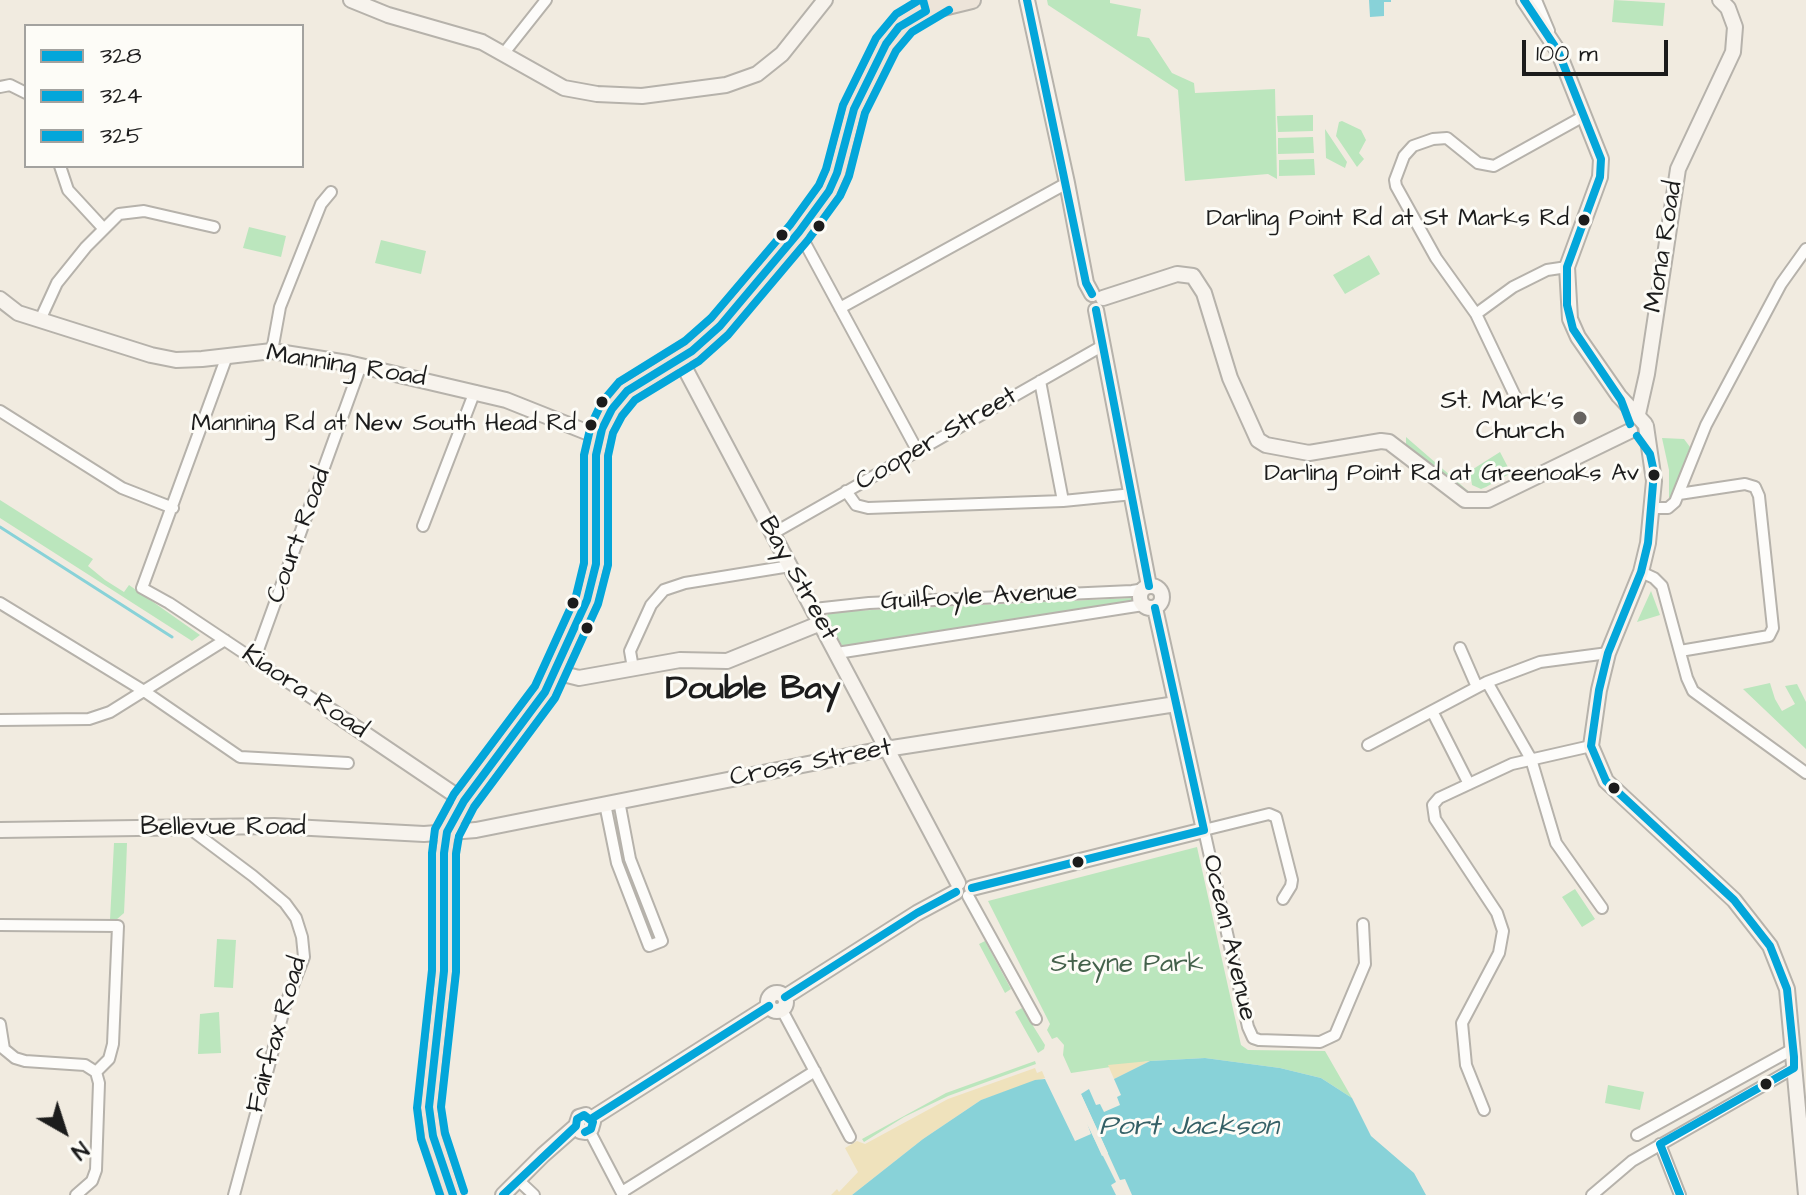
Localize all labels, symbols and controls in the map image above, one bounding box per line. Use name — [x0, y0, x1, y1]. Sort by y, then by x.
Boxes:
legend — [24, 24, 304, 168]
scale bar — [1526, 24, 1672, 74]
text: 100 m — [1536, 37, 1598, 71]
text: 328 — [100, 39, 142, 73]
text: 324 — [100, 79, 142, 113]
text: 325 — [100, 119, 143, 153]
street label: Mona Road — [1639, 179, 1691, 315]
place label: Darling Point Rd at St Marks Rd — [1206, 206, 1569, 234]
marker: Darling Point Rd at St Marks Rd — [1576, 212, 1592, 228]
unlabelled marker — [811, 218, 827, 234]
unlabelled marker — [774, 227, 790, 243]
street label: Manning Road — [264, 339, 428, 395]
street label: Cooper Street — [851, 381, 1023, 499]
place label: St. Mark's Church — [1440, 387, 1564, 448]
unlabelled marker — [594, 394, 610, 410]
marker: St. Mark's Church — [1571, 409, 1589, 427]
place label: Manning Rd at New South Head Rd — [191, 411, 576, 439]
marker: Manning Rd at New South Head Rd — [583, 417, 599, 433]
place label: Darling Point Rd at Greenoaks Av — [1265, 461, 1639, 489]
street label: Court Road — [261, 464, 339, 608]
marker: Darling Point Rd at Greenoaks Av — [1646, 467, 1662, 483]
street label: Bay Street — [750, 512, 844, 646]
street label: Guilfoyle Avenue — [880, 577, 1078, 619]
unlabelled marker — [565, 595, 581, 611]
unlabelled marker — [579, 620, 595, 636]
street label: Kiaora Road — [235, 639, 373, 747]
district label: Double Bay — [665, 671, 841, 711]
street label: Cross Street — [727, 733, 895, 795]
unlabelled marker — [1606, 780, 1622, 796]
street label: Bellevue Road — [140, 813, 306, 845]
street label: Ocean Avenue — [1194, 852, 1262, 1024]
unlabelled marker — [1070, 854, 1086, 870]
park label: Steyne Park — [1050, 950, 1204, 982]
street label: Fairfax Road — [241, 954, 315, 1116]
unlabelled marker — [1758, 1076, 1774, 1092]
north arrow — [24, 1091, 104, 1171]
water label: Port Jackson — [1099, 1111, 1279, 1145]
text: N — [64, 1134, 95, 1166]

